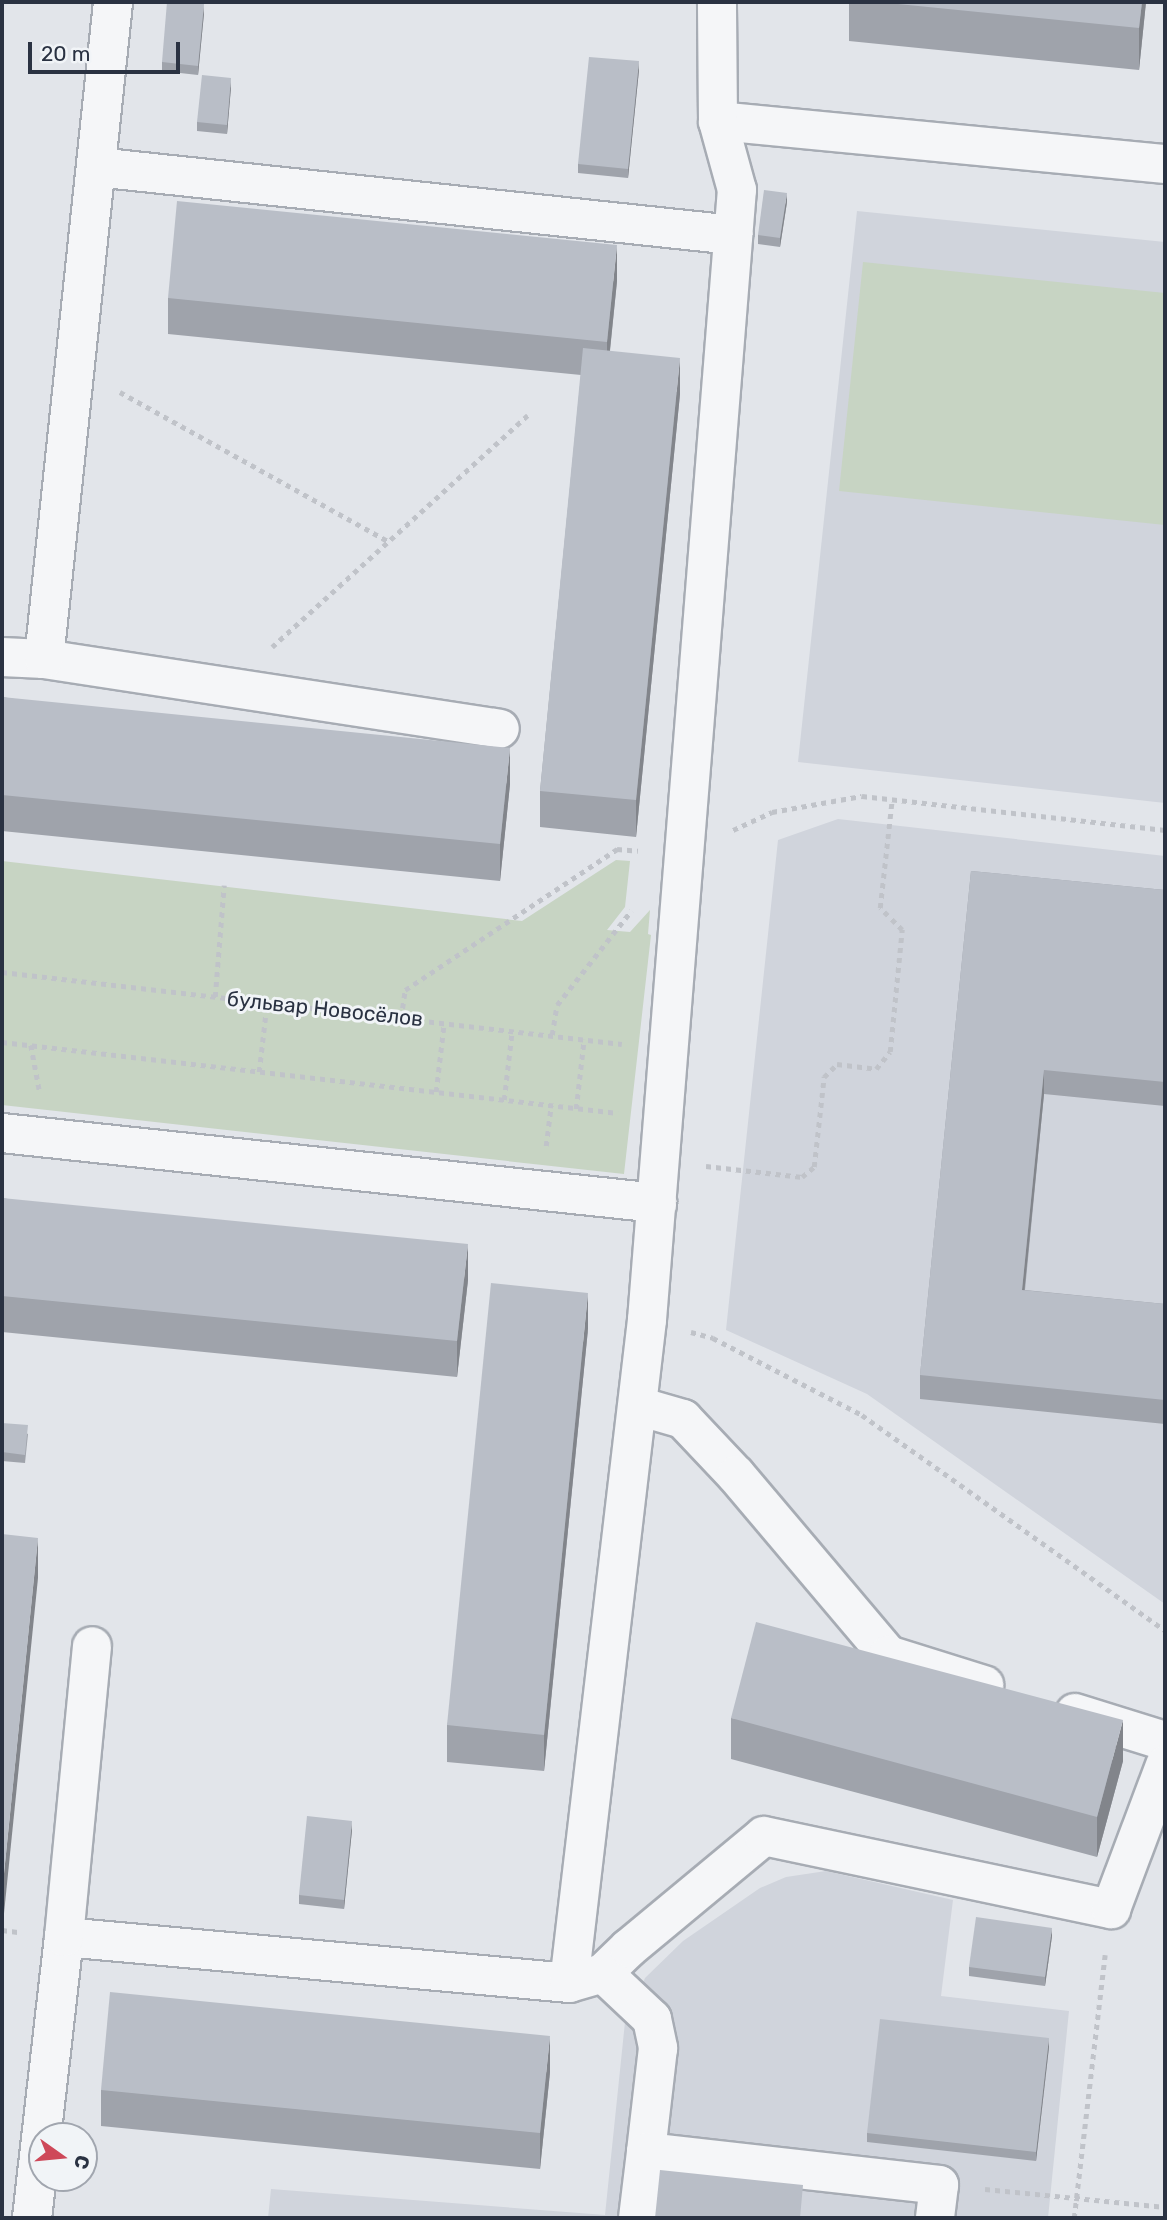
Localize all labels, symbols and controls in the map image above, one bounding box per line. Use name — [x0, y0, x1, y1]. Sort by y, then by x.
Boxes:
scale bar — [32, 28, 184, 72]
text: 20 m — [41, 41, 90, 66]
street label: бульвар Новосёлов — [226, 986, 424, 1032]
north arrow — [28, 2122, 98, 2192]
text: С — [69, 2153, 95, 2171]

